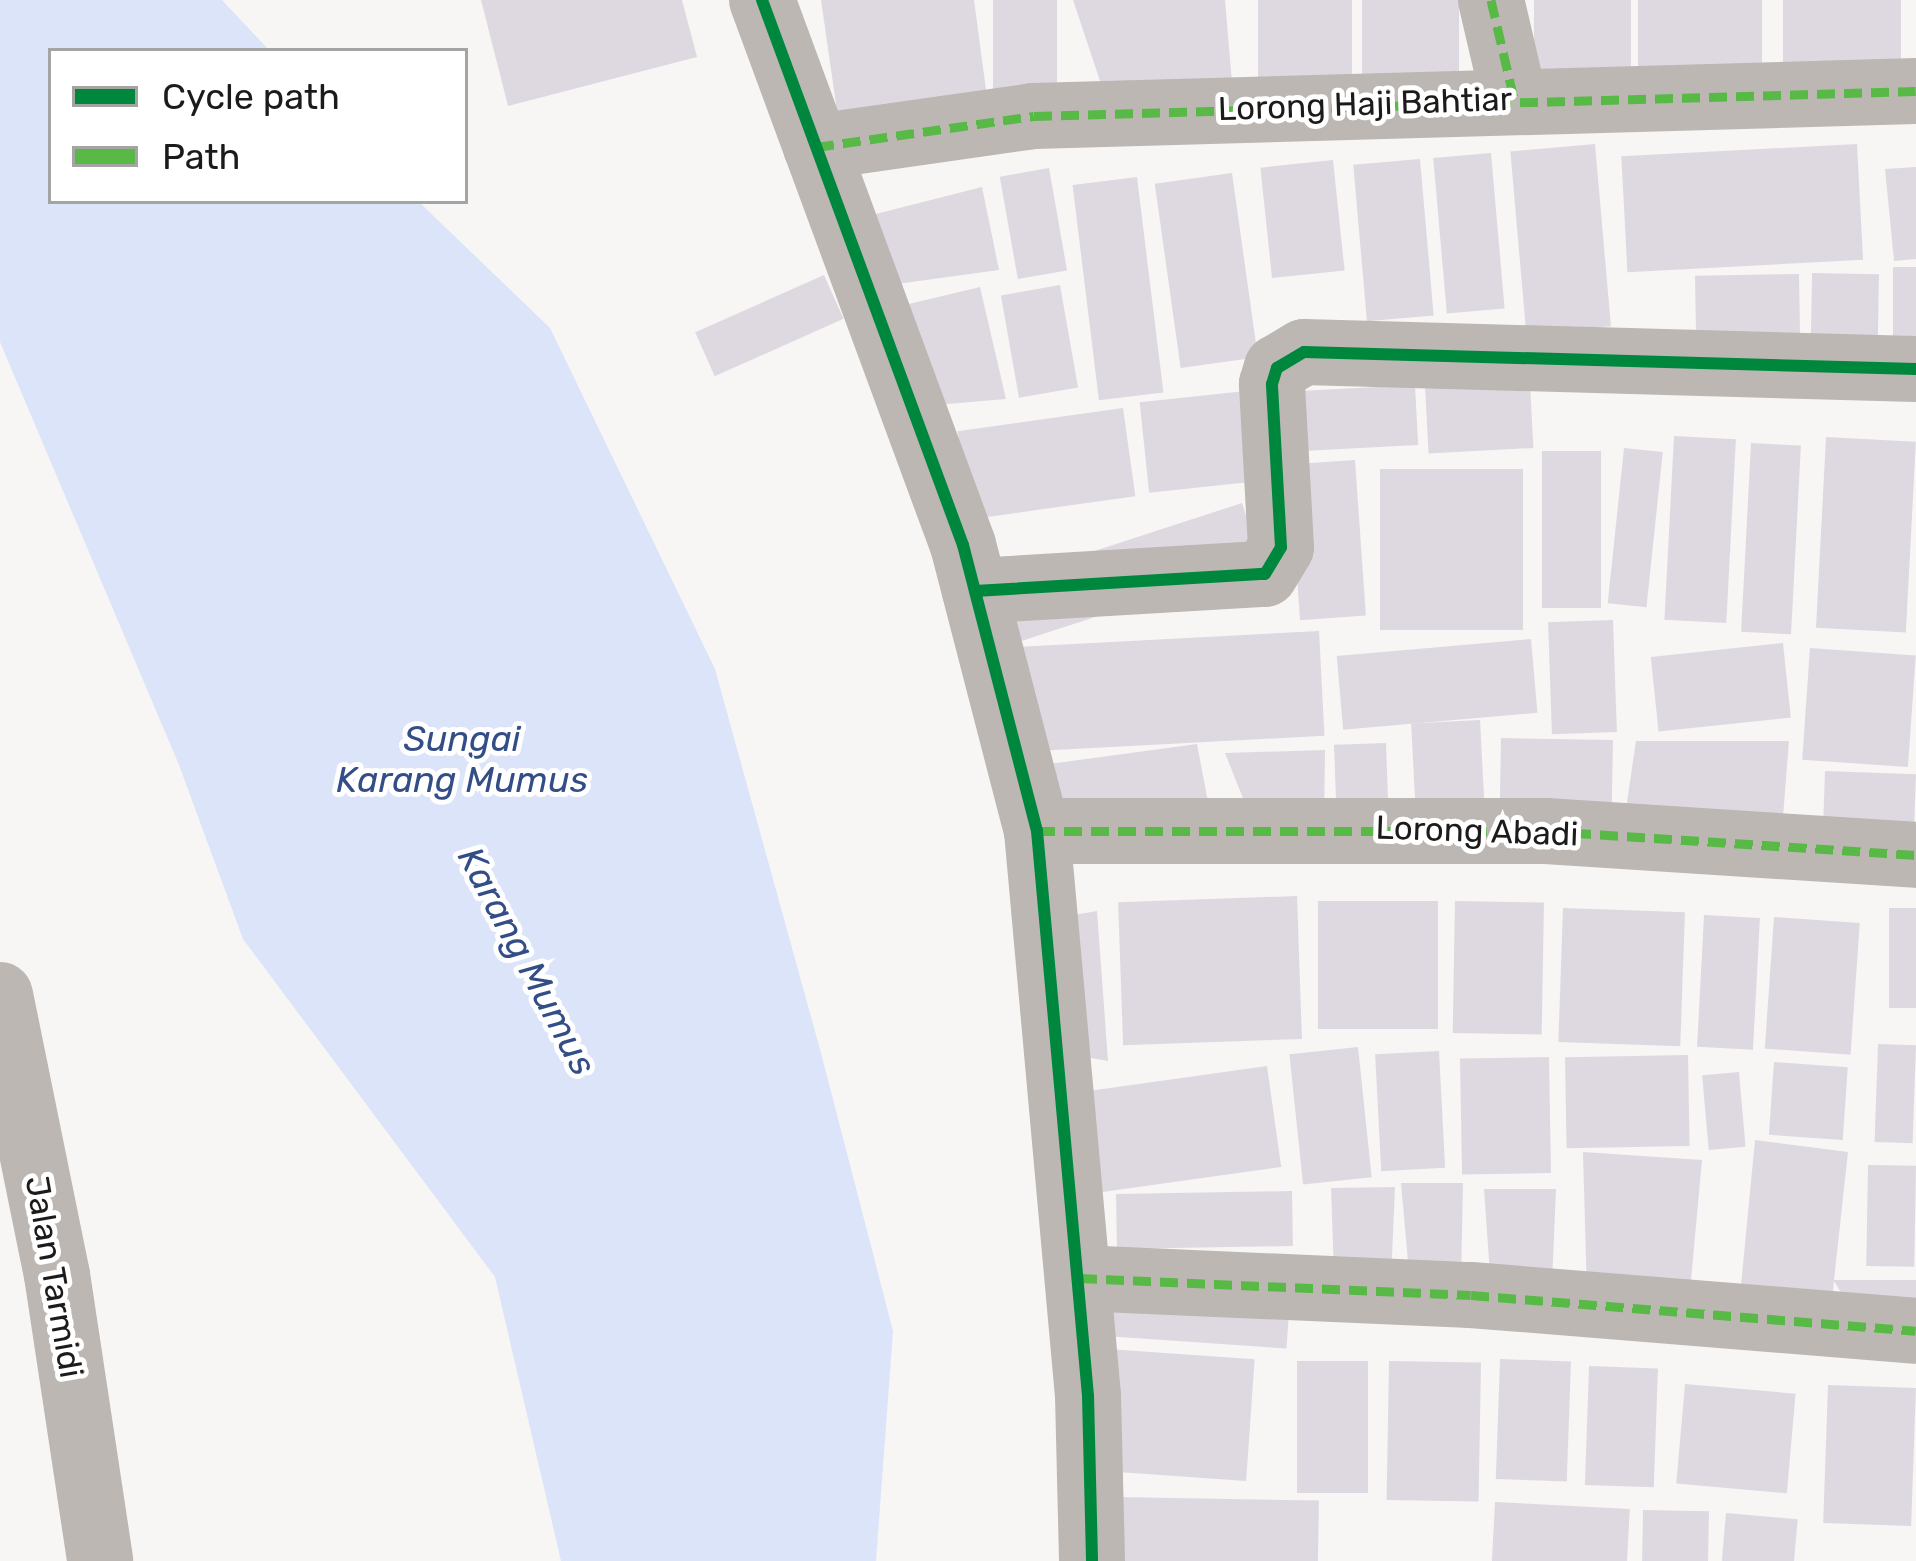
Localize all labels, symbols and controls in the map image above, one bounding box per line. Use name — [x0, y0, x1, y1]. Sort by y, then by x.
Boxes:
legend — [48, 48, 468, 204]
text: Cycle path — [162, 75, 340, 118]
street label: Lorong Haji Bahtiar — [1217, 79, 1513, 129]
text: Path — [162, 135, 240, 178]
water label: Sungai Karang Mumus — [336, 716, 588, 801]
street label: Lorong Abadi — [1375, 808, 1579, 854]
water label: Karang Mumus — [449, 840, 605, 1082]
street label: Jalan Tarmidi — [17, 1173, 91, 1381]

